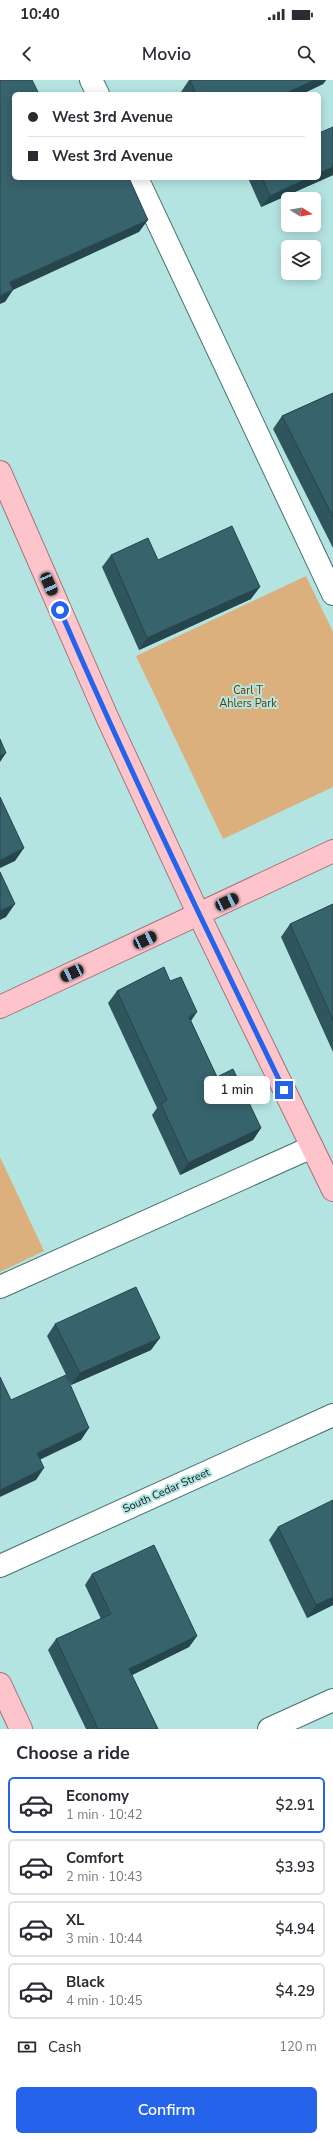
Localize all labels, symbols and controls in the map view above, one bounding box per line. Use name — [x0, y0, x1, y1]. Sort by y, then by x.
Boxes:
text: 10:40 — [20, 4, 60, 24]
text: Movio — [142, 42, 191, 66]
icon: back — [16, 43, 38, 65]
icon: search — [295, 43, 317, 65]
text: West 3rd Avenue — [52, 107, 173, 127]
text: West 3rd Avenue — [52, 146, 173, 166]
north arrow — [281, 192, 321, 232]
map controls — [281, 192, 321, 280]
button: layers — [281, 240, 321, 280]
car — [39, 571, 59, 597]
route start — [51, 601, 69, 619]
park label: Carl T Ahlers Park — [219, 683, 277, 711]
car — [214, 891, 240, 913]
car — [132, 929, 158, 951]
car — [59, 962, 85, 984]
callout: 1 min — [204, 1076, 270, 1104]
text: 1 min — [220, 1081, 254, 1099]
route end — [275, 1081, 293, 1099]
street label: South Cedar Street — [120, 1464, 212, 1516]
text: Choose a ride — [16, 1741, 130, 1765]
text: Economy — [66, 1786, 129, 1806]
icon: car — [18, 1787, 54, 1823]
text: $2.91 — [275, 1795, 315, 1815]
text: 1 min · 10:42 — [66, 1806, 142, 1824]
text: Comfort — [66, 1848, 123, 1868]
icon: car — [18, 1849, 54, 1885]
text: $3.93 — [275, 1857, 315, 1877]
text: 2 min · 10:43 — [66, 1868, 142, 1886]
text: XL — [66, 1910, 85, 1930]
icon: car — [18, 1911, 54, 1947]
text: $4.94 — [275, 1919, 315, 1939]
text: 3 min · 10:44 — [66, 1930, 142, 1948]
text: Black — [66, 1972, 104, 1992]
icon: car — [18, 1973, 54, 2009]
text: $4.29 — [275, 1981, 315, 2001]
text: 4 min · 10:45 — [66, 1992, 142, 2010]
icon: cash — [16, 2036, 38, 2058]
text: Cash — [48, 2037, 82, 2057]
text: 120 m — [279, 2038, 317, 2056]
button: Confirm — [16, 2087, 317, 2133]

